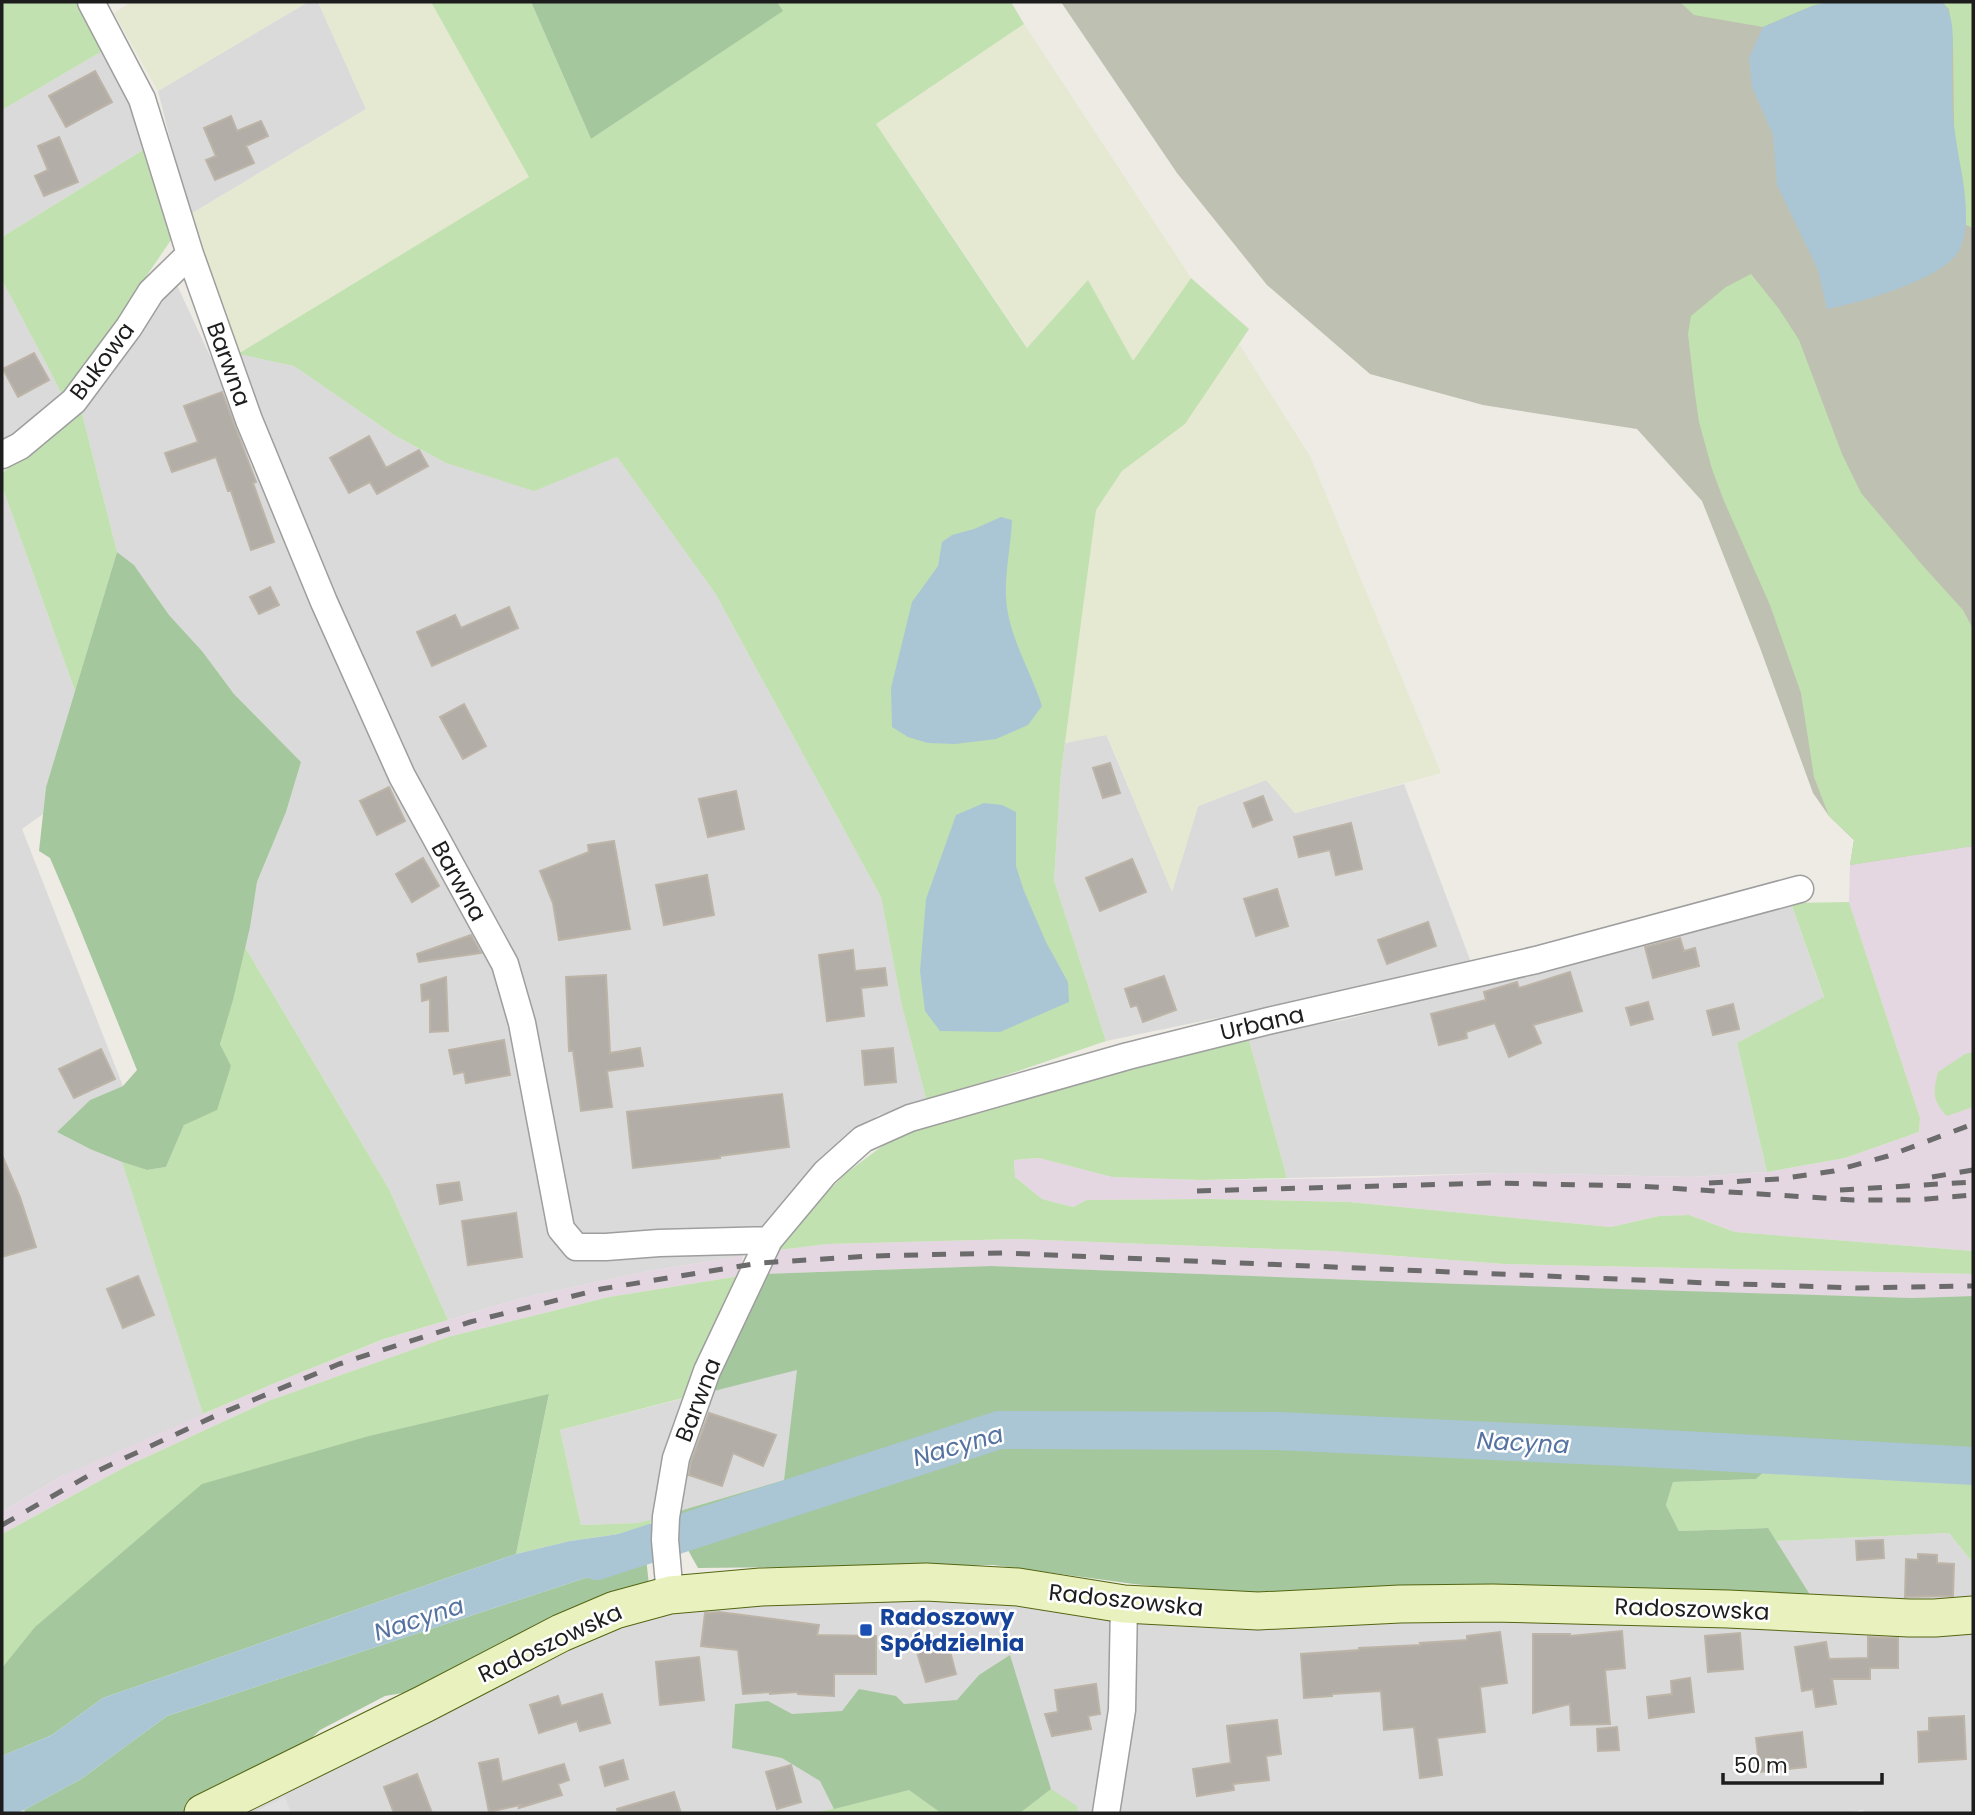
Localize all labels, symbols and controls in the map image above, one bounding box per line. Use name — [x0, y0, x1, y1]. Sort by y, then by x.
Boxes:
street label: Bukowa — [62, 316, 142, 406]
street label: Barwna — [199, 317, 259, 411]
street label: Barwna — [424, 835, 494, 927]
street label: Urbana — [1217, 998, 1307, 1048]
street label: Barwna — [667, 1353, 729, 1447]
water label: Nacyna — [909, 1417, 1007, 1474]
water label: Nacyna — [1476, 1424, 1570, 1461]
street label: Radoszowska — [1047, 1576, 1205, 1624]
water label: Nacyna — [370, 1588, 468, 1649]
street label: Radoszowska — [1614, 1590, 1770, 1628]
street label: Radoszowska — [473, 1596, 627, 1690]
place label: Radoszowy Spółdzielnia — [880, 1601, 1024, 1659]
marker: Radoszowy Spółdzielnia — [858, 1622, 874, 1638]
scale bar — [1723, 1742, 1882, 1786]
text: 50 m — [1734, 1751, 1788, 1780]

